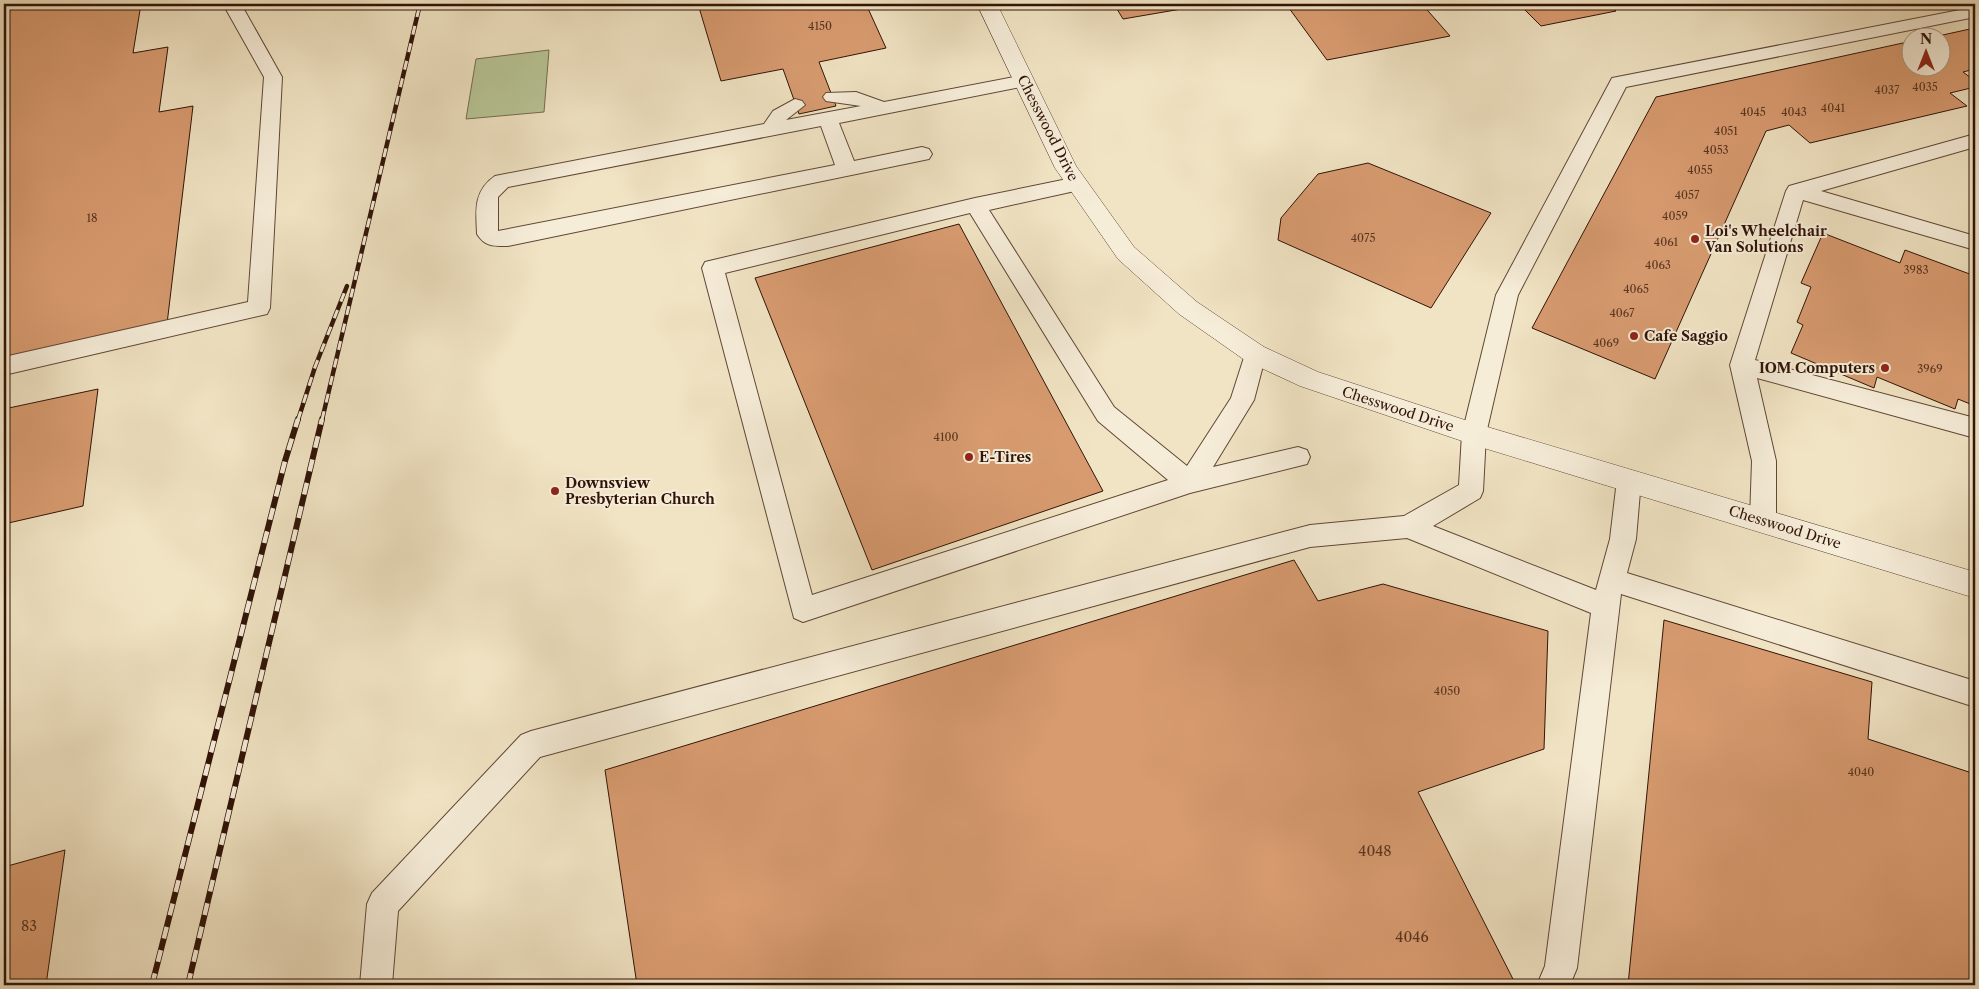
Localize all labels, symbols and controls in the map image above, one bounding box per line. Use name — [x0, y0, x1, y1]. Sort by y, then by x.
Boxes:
house number: 4150 — [808, 19, 832, 33]
north arrow — [1902, 28, 1952, 78]
text: N — [1920, 30, 1932, 48]
street label: Chesswood Drive — [1014, 72, 1083, 184]
house number: 4035 — [1912, 80, 1938, 94]
house number: 4037 — [1875, 83, 1900, 97]
house number: 4041 — [1821, 101, 1846, 115]
house number: 4045 — [1740, 105, 1766, 119]
house number: 4043 — [1781, 105, 1807, 119]
house number: 4051 — [1714, 124, 1738, 138]
house number: 4053 — [1703, 143, 1729, 157]
house number: 4055 — [1687, 163, 1713, 177]
house number: 4057 — [1675, 188, 1700, 202]
house number: 4059 — [1662, 209, 1688, 223]
house number: 18 — [86, 211, 98, 225]
place label: Loi's Wheelchair Van Solutions — [1704, 222, 1827, 256]
house number: 4075 — [1351, 231, 1375, 245]
marker: Loi's Wheelchair Van Solutions — [1689, 233, 1701, 245]
house number: 4061 — [1654, 235, 1679, 249]
house number: 4063 — [1645, 258, 1671, 272]
house number: 3983 — [1903, 263, 1929, 277]
house number: 4065 — [1623, 282, 1649, 296]
house number: 4067 — [1609, 306, 1635, 320]
place label: Cafe Saggio — [1644, 327, 1728, 345]
marker: Cafe Saggio — [1628, 330, 1640, 342]
house number: 4069 — [1593, 336, 1619, 350]
place label: IOM Computers — [1759, 359, 1875, 377]
marker: IOM Computers — [1879, 362, 1891, 374]
house number: 3969 — [1917, 362, 1943, 376]
street label: Chesswood Drive — [1340, 382, 1456, 436]
house number: 4100 — [934, 430, 958, 444]
place label: E-Tires — [979, 448, 1031, 466]
marker: E-Tires — [963, 451, 975, 463]
place label: Downsview Presbyterian Church — [565, 474, 715, 508]
marker: Downsview Presbyterian Church — [549, 485, 561, 497]
street label: Chesswood Drive — [1727, 501, 1844, 553]
house number: 4050 — [1434, 684, 1460, 698]
house number: 4040 — [1848, 765, 1874, 779]
house number: 4048 — [1358, 842, 1392, 860]
house number: 83 — [21, 917, 37, 935]
house number: 4046 — [1395, 928, 1429, 946]

